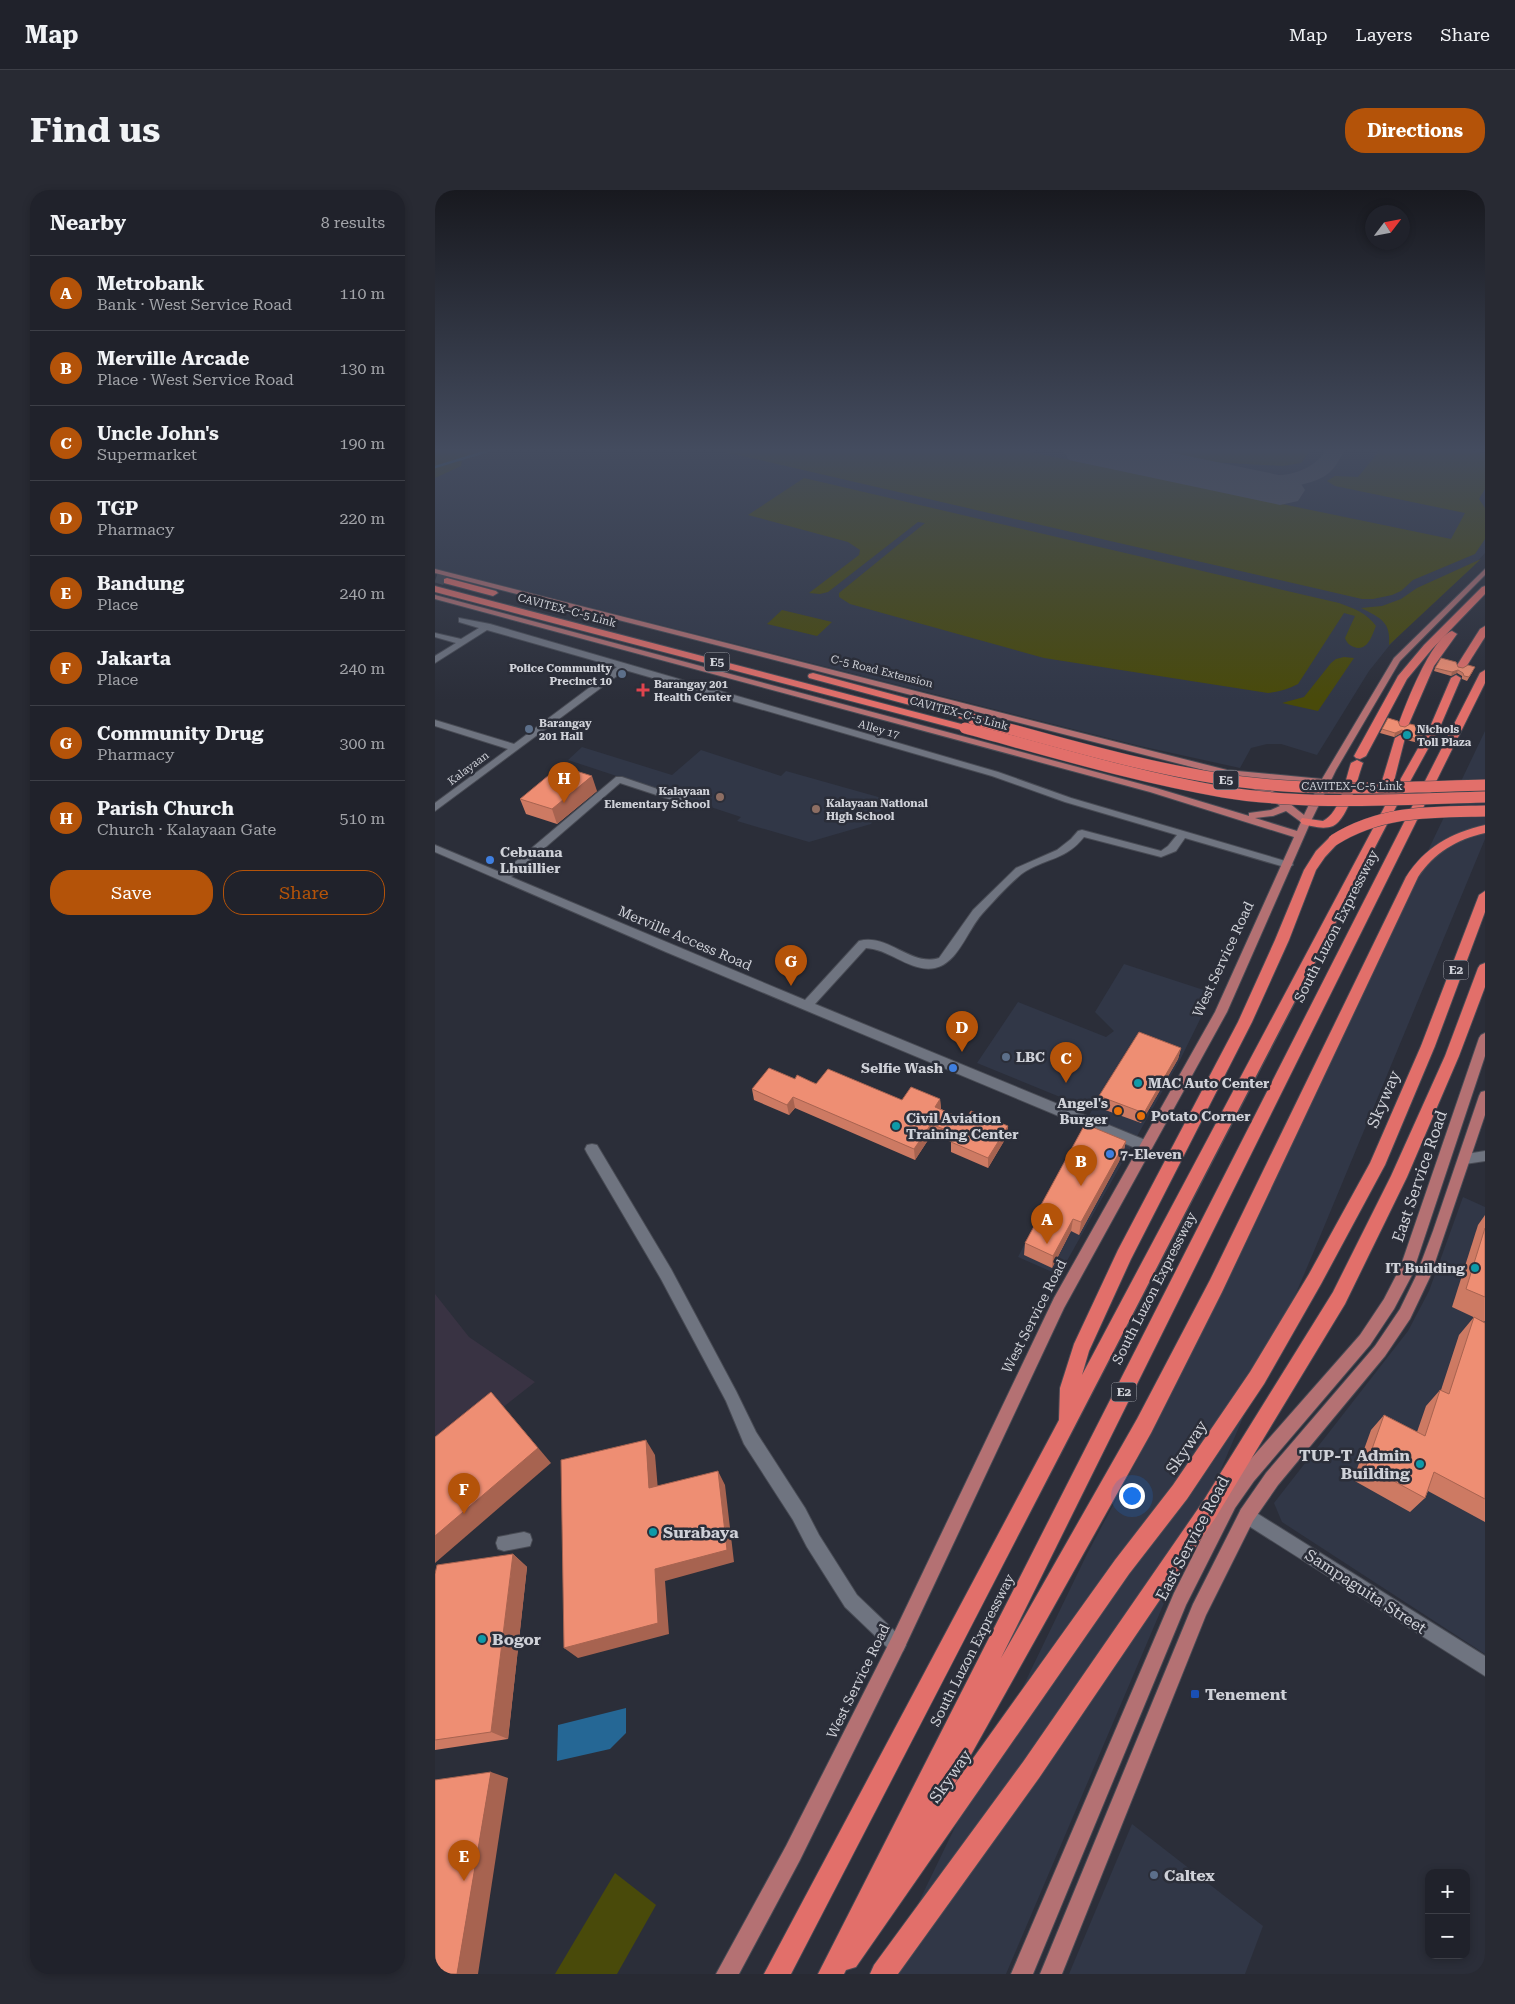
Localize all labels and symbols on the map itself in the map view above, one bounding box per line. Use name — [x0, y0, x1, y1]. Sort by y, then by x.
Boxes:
north arrow — [1365, 205, 1410, 250]
street label: CAVITEX–C-5 Link — [516, 591, 618, 630]
road number: E5 — [705, 652, 729, 672]
street label: C-5 Road Extension — [829, 652, 934, 690]
place label: Police Community Precinct 10 — [509, 662, 612, 688]
marker: Police Community Precinct 10 — [616, 668, 628, 680]
place label: Barangay 201 Health Center — [654, 678, 731, 704]
marker: Barangay 201 Health Center — [636, 683, 650, 697]
street label: CAVITEX–C-5 Link — [908, 694, 1010, 733]
place label: Barangay 201 Hall — [539, 717, 592, 743]
street label: Alley 17 — [857, 717, 901, 742]
marker: Barangay 201 Hall — [523, 723, 535, 735]
place label: Nichols Toll Plaza — [1417, 723, 1472, 749]
marker: Nichols Toll Plaza — [1401, 729, 1413, 741]
street label: Kalayaan — [445, 749, 491, 788]
pin: H — [548, 762, 580, 803]
road number: E5 — [1213, 770, 1239, 790]
street label: CAVITEX–C-5 Link — [1301, 780, 1403, 793]
place label: Kalayaan Elementary School — [604, 785, 711, 811]
marker: Kalayaan Elementary School — [714, 791, 726, 803]
place label: Kalayaan National High School — [826, 797, 928, 823]
marker: Kalayaan National High School — [810, 803, 822, 815]
place label: Cebuana Lhuillier — [500, 844, 563, 876]
street label: South Luzon Expressway — [1291, 847, 1382, 1005]
marker: Cebuana Lhuillier — [484, 854, 496, 866]
street label: West Service Road — [1189, 899, 1257, 1019]
street label: Merville Access Road — [616, 903, 754, 973]
pin: G — [775, 945, 807, 986]
road number: E2 — [1443, 960, 1469, 980]
pin: D — [946, 1011, 978, 1052]
pin: C — [1050, 1042, 1082, 1083]
place label: LBC — [1016, 1049, 1045, 1065]
marker: LBC — [1000, 1051, 1012, 1063]
place label: Selfie Wash — [861, 1060, 944, 1076]
marker: Selfie Wash — [947, 1062, 959, 1074]
street label: Skyway — [1363, 1067, 1404, 1131]
place label: MAC Auto Center — [1148, 1075, 1270, 1091]
marker: MAC Auto Center — [1132, 1077, 1144, 1089]
place label: Angel's Burger — [1057, 1095, 1109, 1127]
marker: Angel's Burger — [1112, 1105, 1124, 1117]
place label: Potato Corner — [1151, 1108, 1251, 1124]
street label: East Service Road — [1388, 1108, 1451, 1244]
place label: Civil Aviation Training Center — [906, 1110, 1019, 1142]
marker: Potato Corner — [1135, 1110, 1147, 1122]
marker: Civil Aviation Training Center — [890, 1120, 902, 1132]
pin: B — [1065, 1145, 1097, 1186]
place label: 7-Eleven — [1120, 1146, 1182, 1162]
marker: 7-Eleven — [1104, 1148, 1116, 1160]
pin: A — [1031, 1203, 1063, 1244]
street label: South Luzon Expressway — [1109, 1209, 1200, 1367]
street label: West Service Road — [998, 1256, 1070, 1376]
place label: IT Building — [1385, 1260, 1465, 1276]
marker: IT Building — [1469, 1262, 1481, 1274]
road number: E2 — [1111, 1382, 1137, 1402]
street label: Skyway — [1162, 1416, 1212, 1478]
place label: TUP-T Admin Building — [1299, 1446, 1410, 1483]
marker: TUP-T Admin Building — [1414, 1458, 1426, 1470]
pin: F — [448, 1473, 480, 1514]
street label: East Service Road — [1152, 1473, 1233, 1604]
your location — [1119, 1483, 1145, 1509]
place label: Surabaya — [663, 1523, 739, 1542]
marker: Surabaya — [647, 1526, 659, 1538]
street label: Sampaguita Street — [1301, 1545, 1430, 1638]
street label: South Luzon Expressway — [927, 1571, 1018, 1729]
street label: West Service Road — [823, 1621, 893, 1741]
place label: Bogor — [492, 1630, 541, 1649]
marker: Bogor — [476, 1633, 488, 1645]
place label: Tenement — [1205, 1685, 1287, 1704]
marker: Tenement — [1189, 1688, 1201, 1700]
street label: Skyway — [925, 1746, 976, 1807]
pin: E — [448, 1840, 480, 1881]
place label: Caltex — [1164, 1866, 1215, 1885]
marker: Caltex — [1148, 1869, 1160, 1881]

